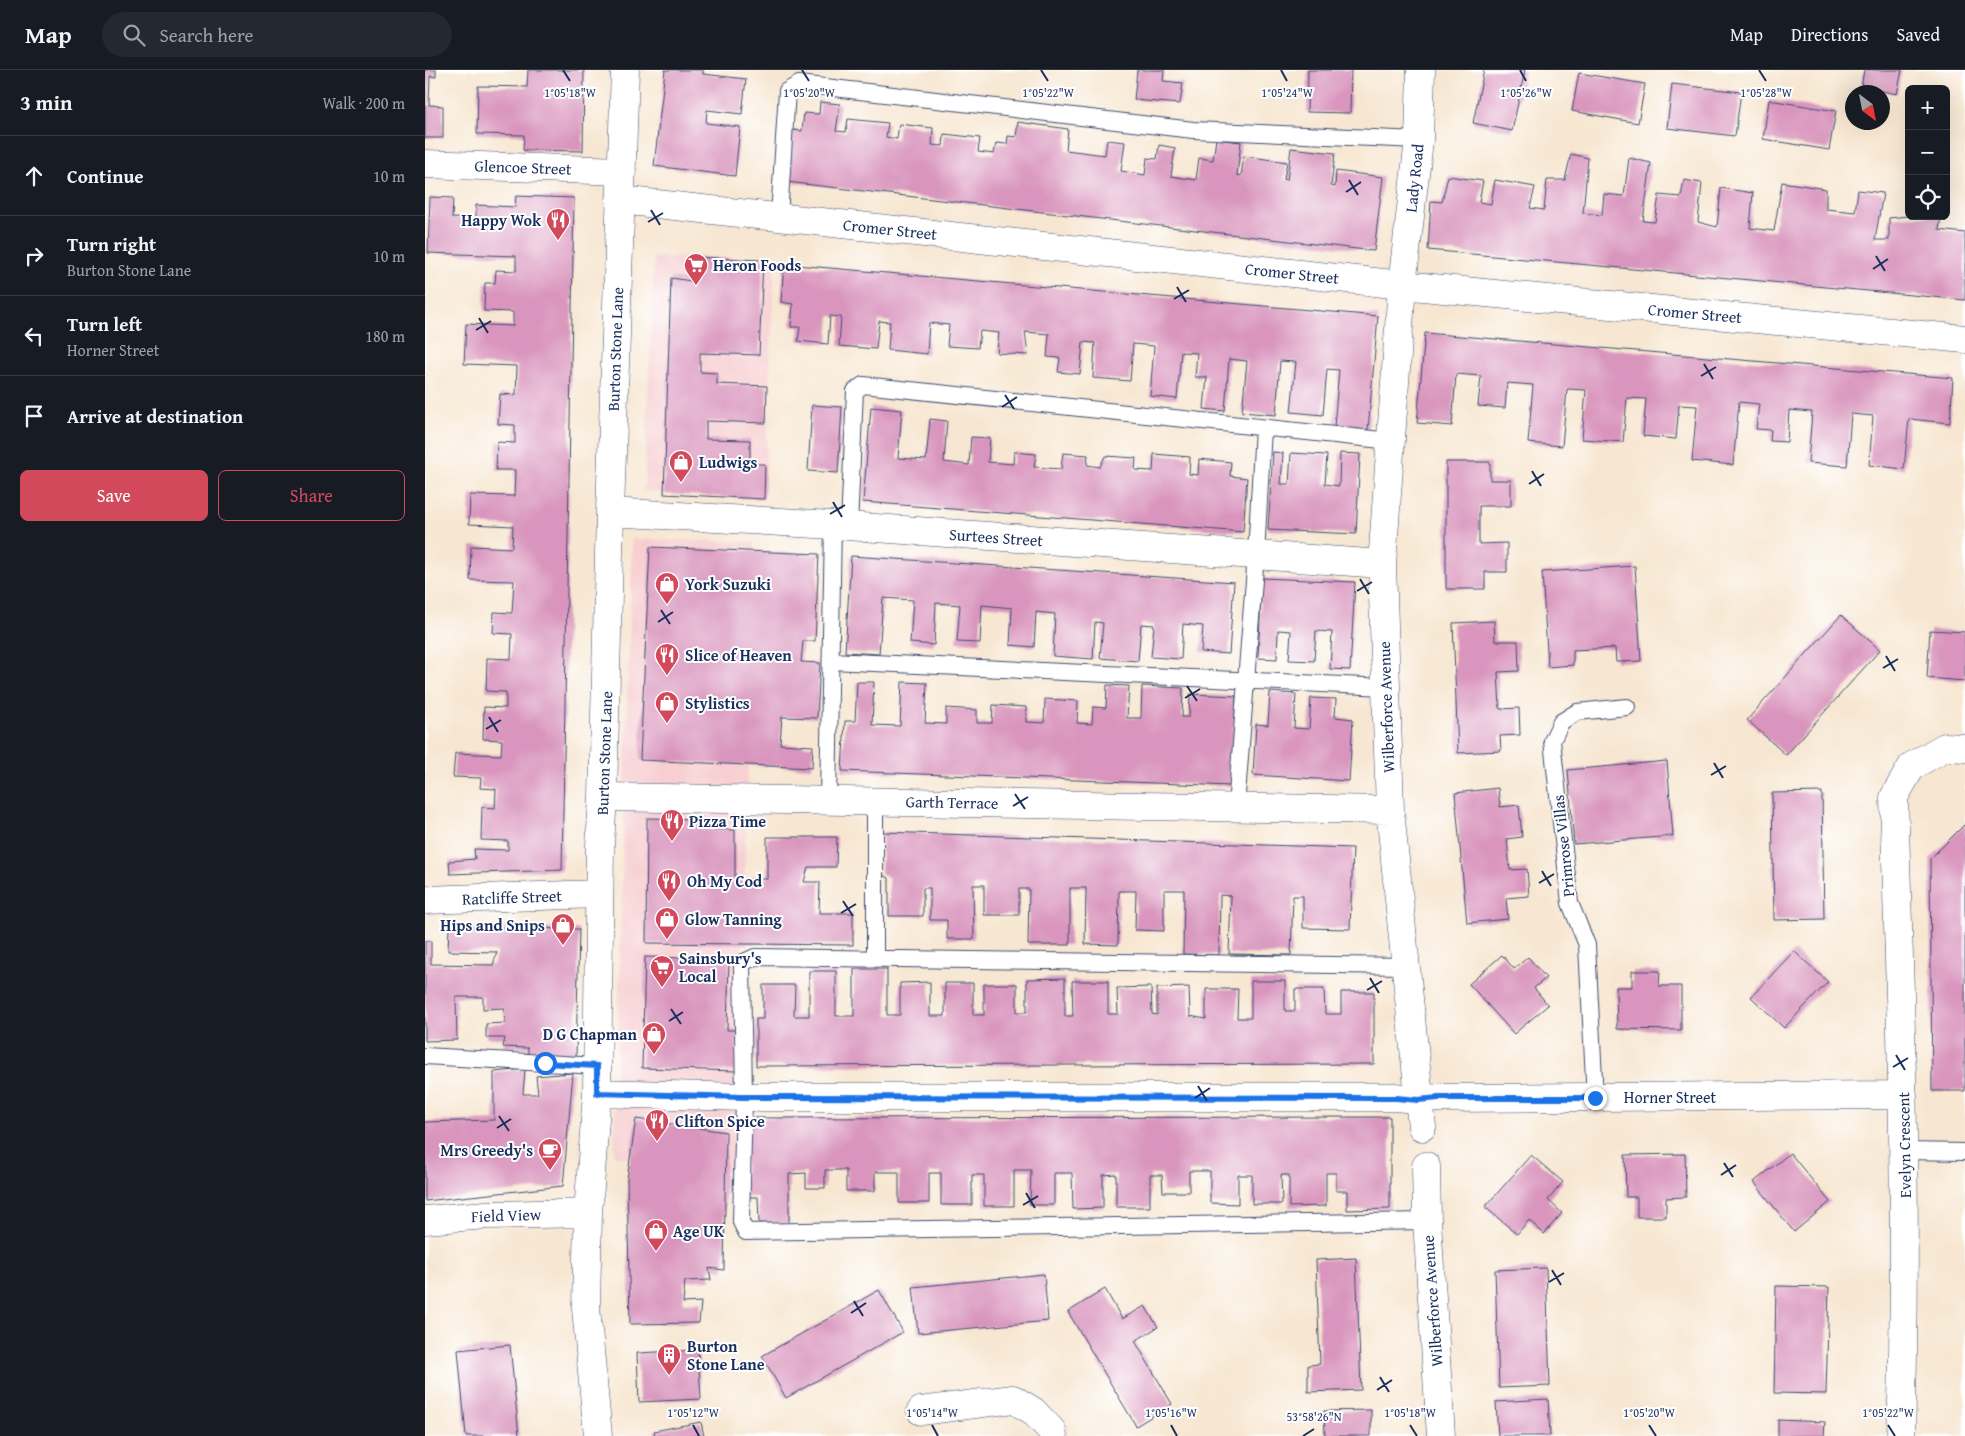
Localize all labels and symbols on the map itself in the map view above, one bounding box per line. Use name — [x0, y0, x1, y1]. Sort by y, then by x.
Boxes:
text: 1°05'18"W — [544, 84, 597, 101]
text: 1°05'20"W — [783, 84, 836, 101]
text: 1°05'22"W — [1022, 84, 1075, 101]
text: 1°05'24"W — [1261, 84, 1314, 101]
text: 1°05'26"W — [1500, 84, 1553, 101]
text: 1°05'28"W — [1740, 84, 1793, 101]
north arrow — [1845, 85, 1890, 130]
street label: Lady Road — [1398, 142, 1430, 214]
street label: Glencoe Street — [474, 153, 572, 181]
restaurant icon: Happy Wok — [545, 207, 571, 241]
place label: Happy Wok — [461, 208, 542, 232]
street label: Cromer Street — [842, 212, 939, 246]
supermarket icon: Heron Foods — [683, 252, 709, 286]
place label: Heron Foods — [713, 253, 801, 277]
street label: Cromer Street — [1244, 256, 1341, 290]
street label: Burton Stone Lane — [601, 287, 629, 411]
street label: Cromer Street — [1647, 297, 1743, 329]
shop icon: Ludwigs — [668, 449, 694, 483]
place label: Ludwigs — [699, 450, 758, 474]
street label: Surtees Street — [948, 522, 1044, 552]
shop icon: York Suzuki — [654, 571, 680, 605]
place label: York Suzuki — [685, 572, 771, 596]
street label: Wilberforce Avenue — [1372, 641, 1400, 773]
restaurant icon: Slice of Heaven — [654, 642, 680, 676]
place label: Slice of Heaven — [685, 643, 792, 667]
shop icon: Stylistics — [654, 690, 680, 724]
street label: Burton Stone Lane — [590, 691, 618, 815]
place label: Stylistics — [685, 691, 750, 715]
street label: Garth Terrace — [905, 789, 999, 815]
street label: Primrose Villas — [1546, 794, 1580, 898]
restaurant icon: Pizza Time — [659, 808, 685, 842]
place label: Pizza Time — [689, 809, 766, 833]
restaurant icon: Oh My Cod — [656, 868, 682, 902]
place label: Oh My Cod — [687, 869, 763, 893]
street label: Ratcliffe Street — [462, 883, 563, 911]
shop icon: Glow Tanning — [654, 906, 680, 940]
place label: Glow Tanning — [685, 907, 782, 931]
shop icon: Hips and Snips — [550, 912, 576, 946]
place label: Hips and Snips — [440, 913, 545, 937]
place label: Sainsbury's Local — [679, 946, 762, 988]
supermarket icon: Sainsbury's Local — [649, 954, 675, 988]
shop icon: D G Chapman — [641, 1021, 667, 1055]
place label: D G Chapman — [543, 1022, 638, 1046]
route start — [534, 1052, 557, 1075]
street label: Horner Street — [1624, 1085, 1717, 1109]
route end — [1584, 1087, 1607, 1110]
street label: Evelyn Crescent — [1891, 1091, 1917, 1198]
restaurant icon: Clifton Spice — [644, 1108, 670, 1142]
place label: Clifton Spice — [675, 1109, 765, 1133]
cafe icon: Mrs Greedy's — [537, 1137, 563, 1171]
place label: Mrs Greedy's — [440, 1138, 533, 1162]
street label: Field View — [471, 1202, 542, 1228]
shop icon: Age UK — [643, 1218, 669, 1252]
place label: Age UK — [673, 1219, 725, 1243]
street label: Wilberforce Avenue — [1415, 1234, 1449, 1368]
place label: Burton Stone Lane — [687, 1334, 765, 1376]
building icon: Burton Stone Lane — [656, 1342, 682, 1376]
text: 1°05'12"W — [667, 1404, 720, 1421]
text: 1°05'14"W — [906, 1404, 959, 1421]
text: 1°05'16"W — [1145, 1404, 1198, 1421]
text: 1°05'18"W — [1384, 1404, 1437, 1421]
text: 1°05'20"W — [1623, 1404, 1676, 1421]
text: 1°05'22"W — [1862, 1404, 1915, 1421]
text: 53°58'26"N — [1286, 1408, 1342, 1425]

